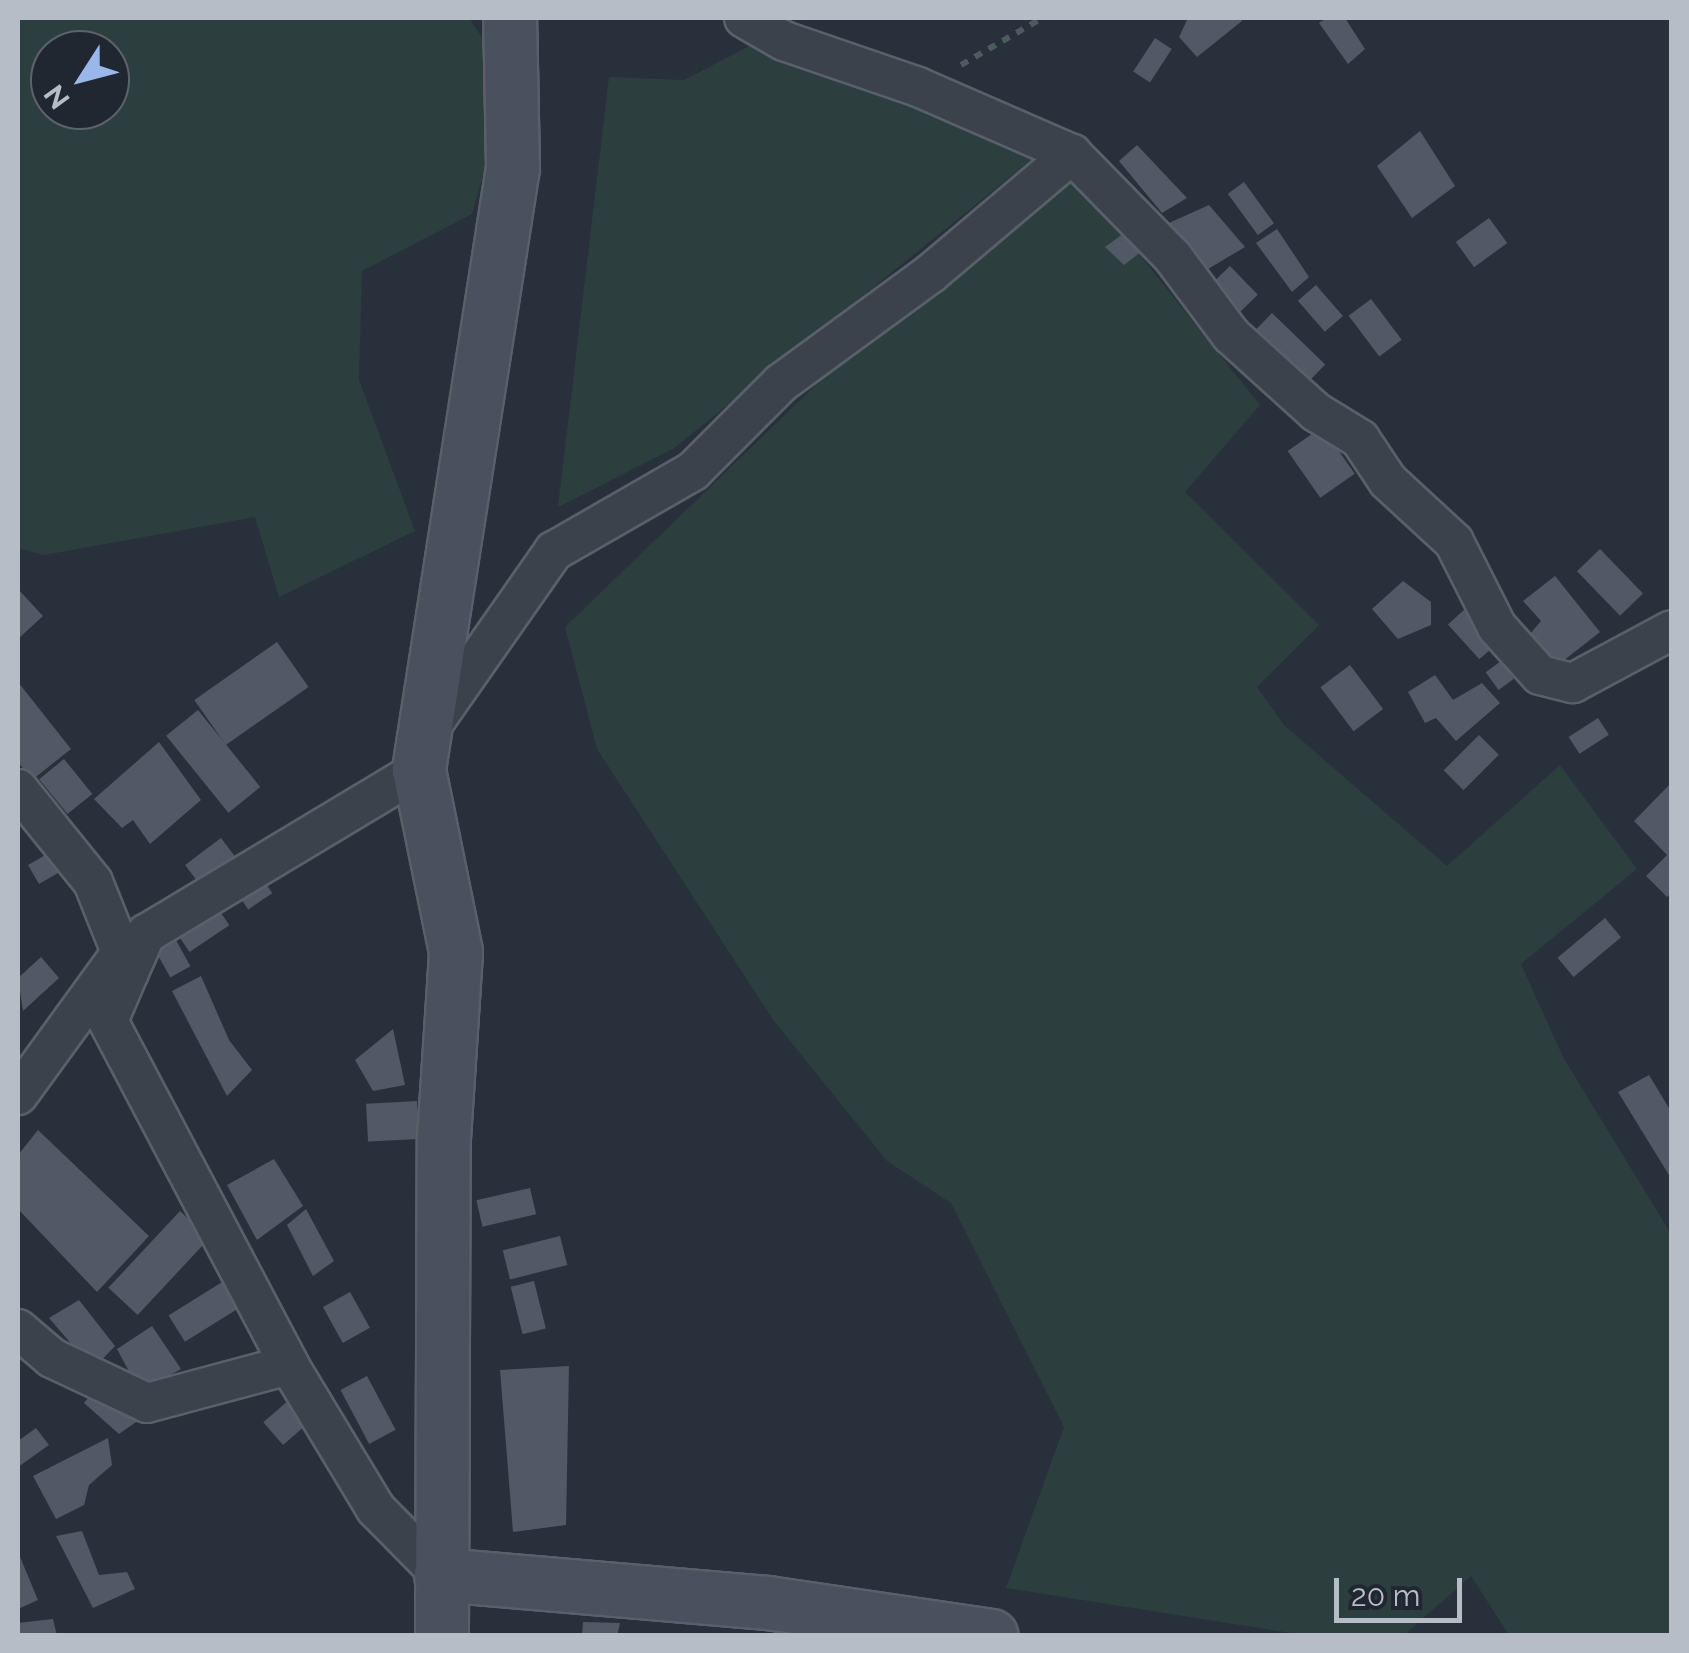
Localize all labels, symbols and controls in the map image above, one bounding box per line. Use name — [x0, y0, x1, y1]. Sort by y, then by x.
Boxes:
north arrow — [30, 30, 130, 130]
text: N — [37, 78, 77, 115]
scale bar — [1339, 1558, 1466, 1620]
text: 20 m — [1351, 1578, 1420, 1613]

